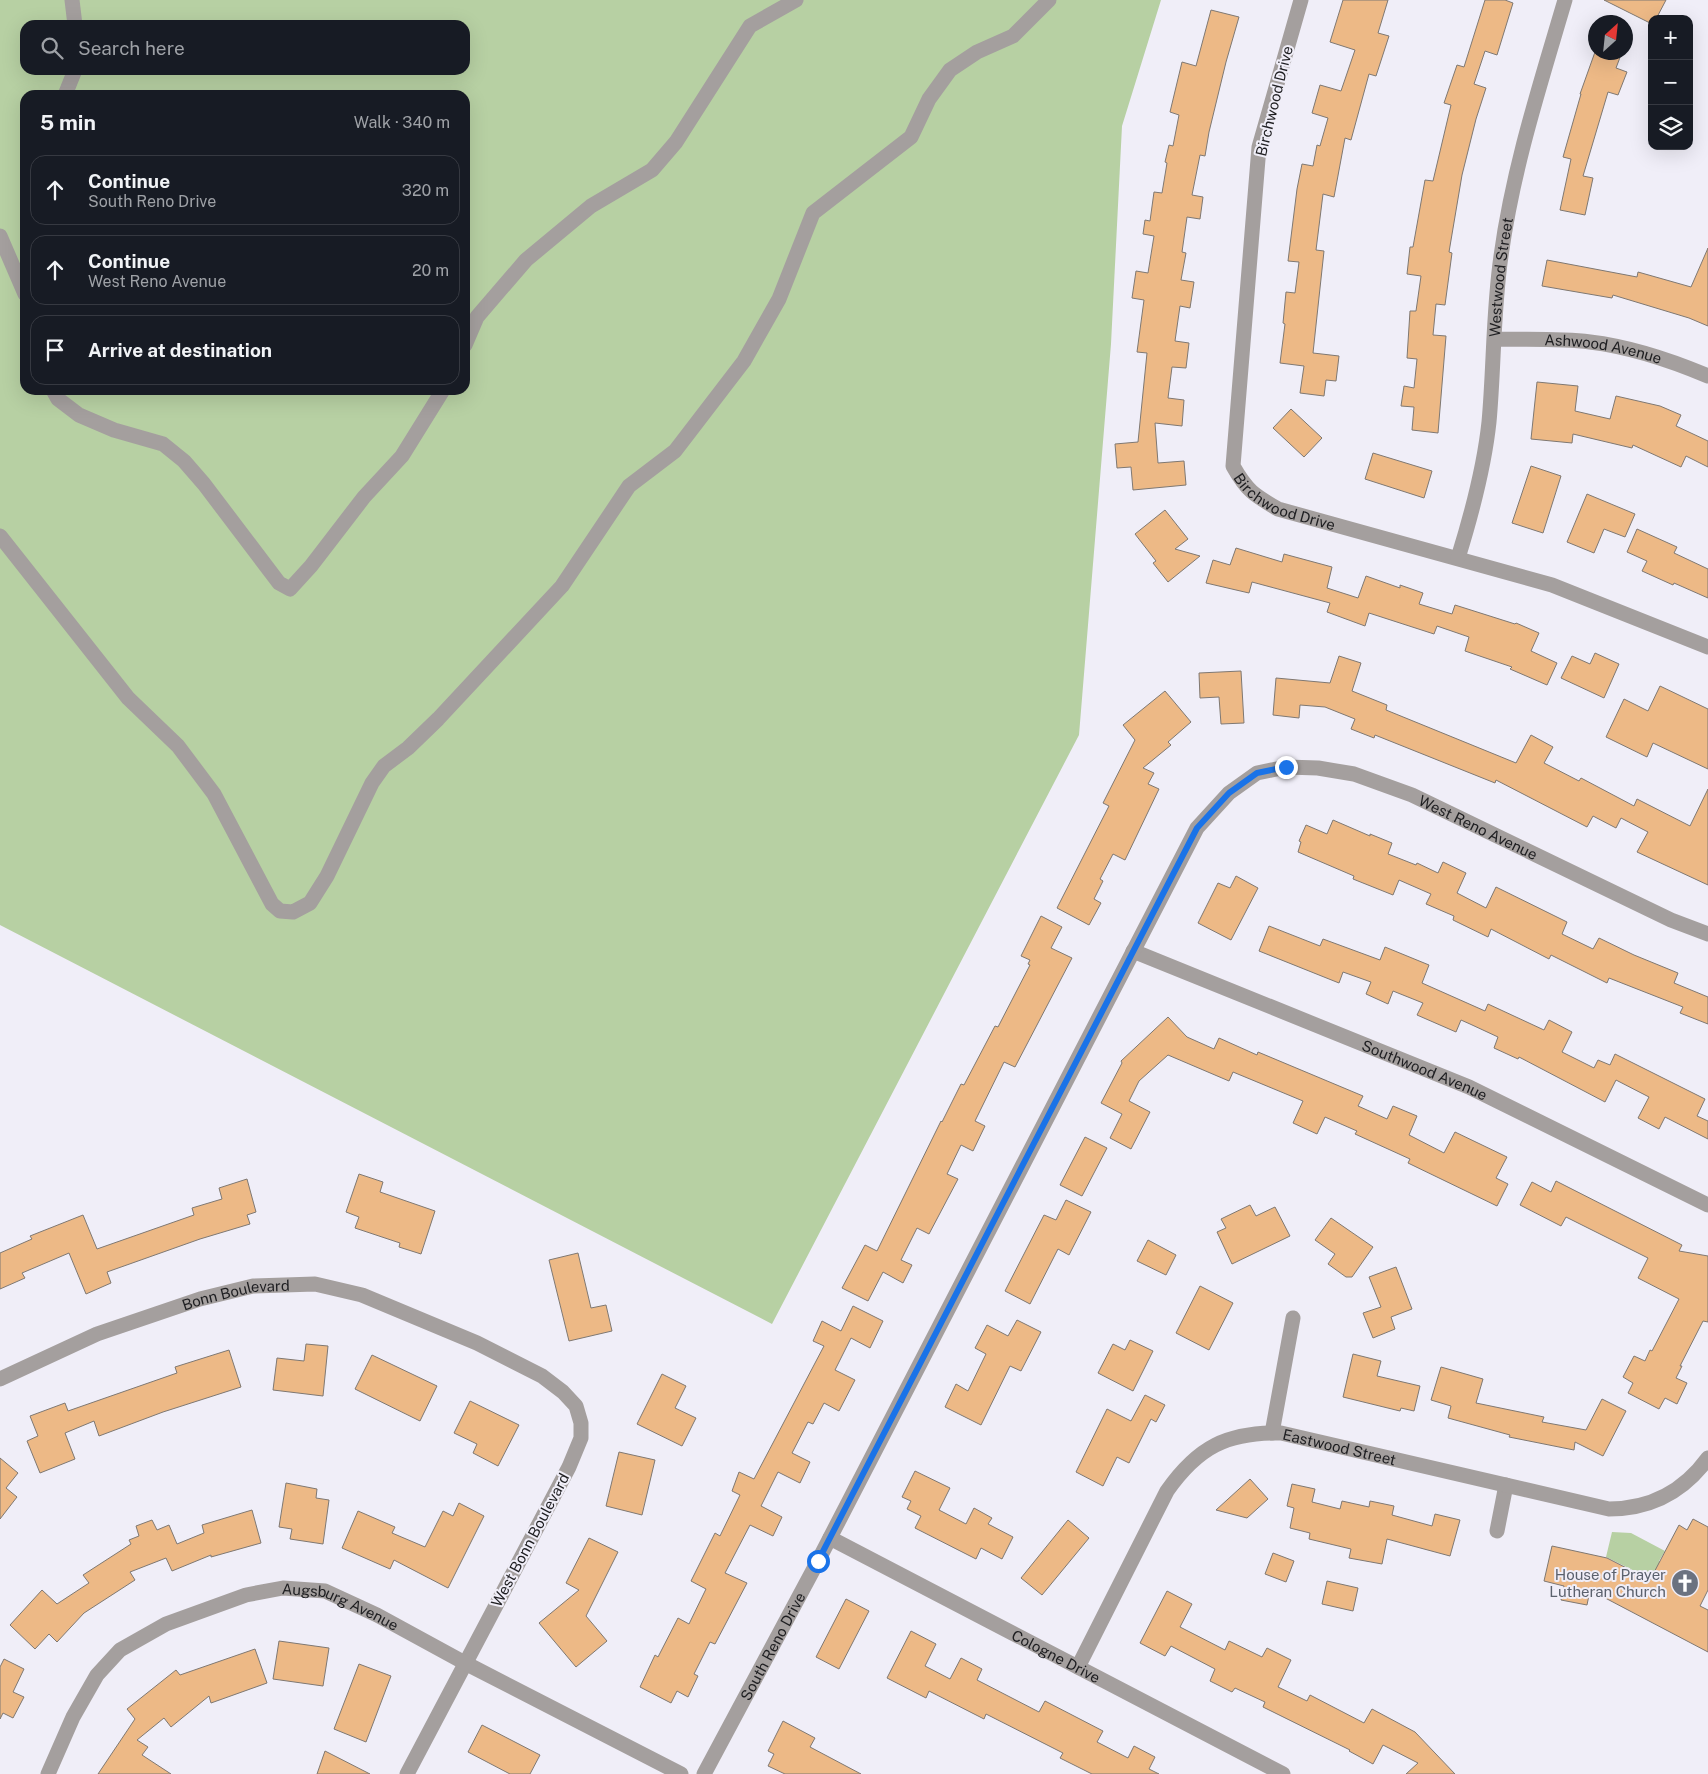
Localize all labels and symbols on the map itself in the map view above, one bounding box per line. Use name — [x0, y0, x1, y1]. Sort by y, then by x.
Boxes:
north arrow — [1588, 15, 1633, 60]
street label: Birchwood Drive — [1252, 44, 1296, 158]
street label: Westwood Street — [1485, 216, 1516, 337]
street label: Ashwood Avenue — [1544, 331, 1664, 366]
street label: Birchwood Drive — [1231, 470, 1337, 533]
route end — [1275, 756, 1298, 779]
street label: West Reno Avenue — [1416, 791, 1540, 863]
street label: Southwood Avenue — [1360, 1036, 1490, 1103]
street label: Bonn Boulevard — [180, 1276, 290, 1313]
street label: Eastwood Street — [1281, 1425, 1398, 1468]
street label: West Bonn Boulevard — [488, 1470, 572, 1610]
route start — [807, 1550, 830, 1573]
place label: House of Prayer Lutheran Church — [1549, 1566, 1666, 1600]
church icon: House of Prayer Lutheran Church — [1670, 1568, 1700, 1598]
street label: Augsburg Avenue — [281, 1579, 402, 1634]
street label: South Reno Drive — [737, 1589, 808, 1703]
street label: Cologne Drive — [1009, 1626, 1103, 1686]

